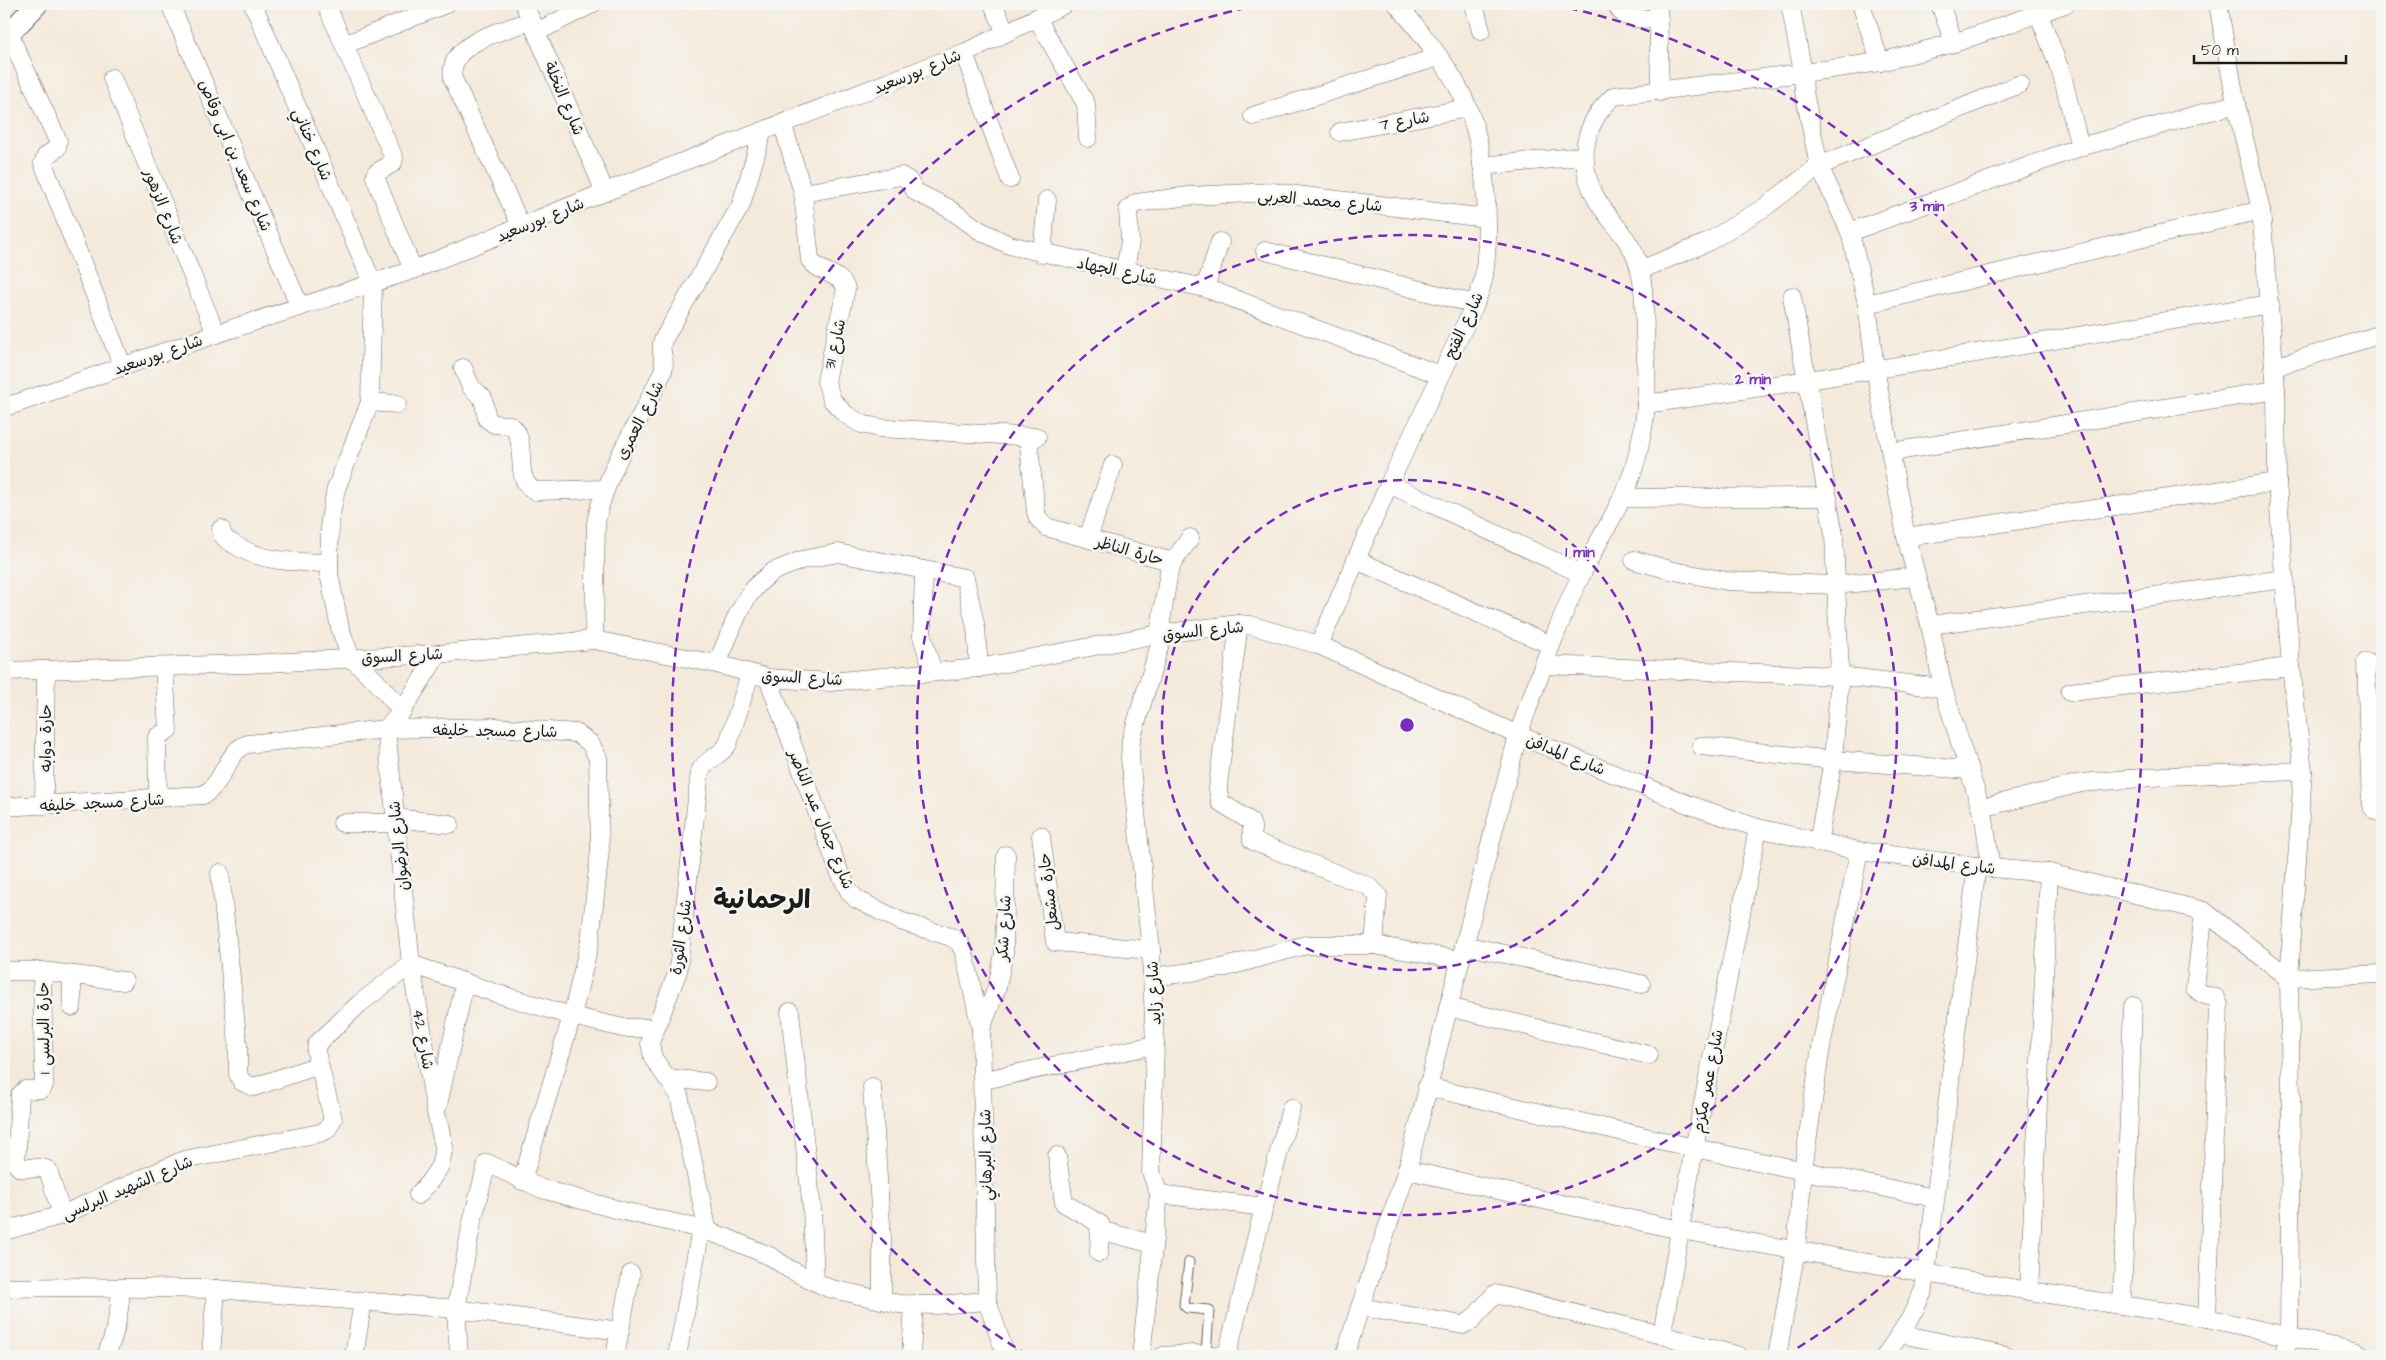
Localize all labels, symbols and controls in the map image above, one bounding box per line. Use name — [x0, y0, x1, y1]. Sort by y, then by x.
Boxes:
scale bar — [2194, 32, 2346, 64]
text: 50 m — [2201, 40, 2239, 61]
street label: شارع بورسعيد — [870, 44, 965, 100]
street label: شارع النخلة — [539, 58, 590, 139]
street label: شارع سعد بن ابى وقاص — [193, 76, 277, 235]
street label: شارع خناني — [284, 105, 337, 185]
street label: شارع 7 — [1377, 106, 1431, 136]
street label: شارع الزهور — [137, 164, 188, 248]
street label: شارع محمد العربى — [1257, 185, 1383, 217]
street label: شارع بورسعيد — [493, 192, 588, 248]
text: 3 min — [1908, 196, 1945, 217]
street label: شارع الجهاد — [1075, 252, 1159, 290]
street label: شارع الفتح — [1439, 289, 1489, 362]
street label: شارع 31 — [818, 317, 851, 372]
street label: شارع بورسعيد — [111, 329, 206, 380]
text: 2 min — [1734, 369, 1772, 390]
street label: شارع العمرى — [611, 377, 669, 464]
street label: حارة الناظر — [1091, 530, 1166, 571]
text: 1 min — [1565, 542, 1595, 563]
street label: شارع السوق — [1161, 616, 1245, 646]
street label: شارع السوق — [361, 643, 443, 669]
street label: شارع السوق — [761, 665, 843, 691]
street label: حارة دوابه — [35, 704, 57, 772]
centre of rings — [1398, 716, 1416, 734]
street label: شارع مسجد خليفه — [432, 719, 558, 743]
street label: شارع المدافن — [1523, 729, 1609, 781]
street label: شارع جمال عبد الناصر — [782, 744, 859, 892]
street label: شارع مسجد خليفه — [39, 789, 165, 817]
street label: شارع الرضوان — [383, 800, 415, 892]
street label: شارع المدافن — [1911, 848, 1997, 880]
street label: حارة مشعل — [1033, 852, 1065, 932]
district label: الرحمانية — [713, 882, 811, 918]
street label: شارع شكر — [991, 895, 1017, 964]
street label: شارع الثورة — [665, 898, 697, 976]
street label: شارع زايد — [1141, 960, 1167, 1026]
street label: حارة البرلسى 1 — [32, 981, 56, 1074]
street label: شارع 42 — [407, 1007, 439, 1071]
street label: شارع عمر مكرم — [1687, 1027, 1730, 1135]
street label: شارع البرهاني — [974, 1109, 1001, 1201]
street label: شارع الشهيد البرلسى — [59, 1150, 196, 1225]

